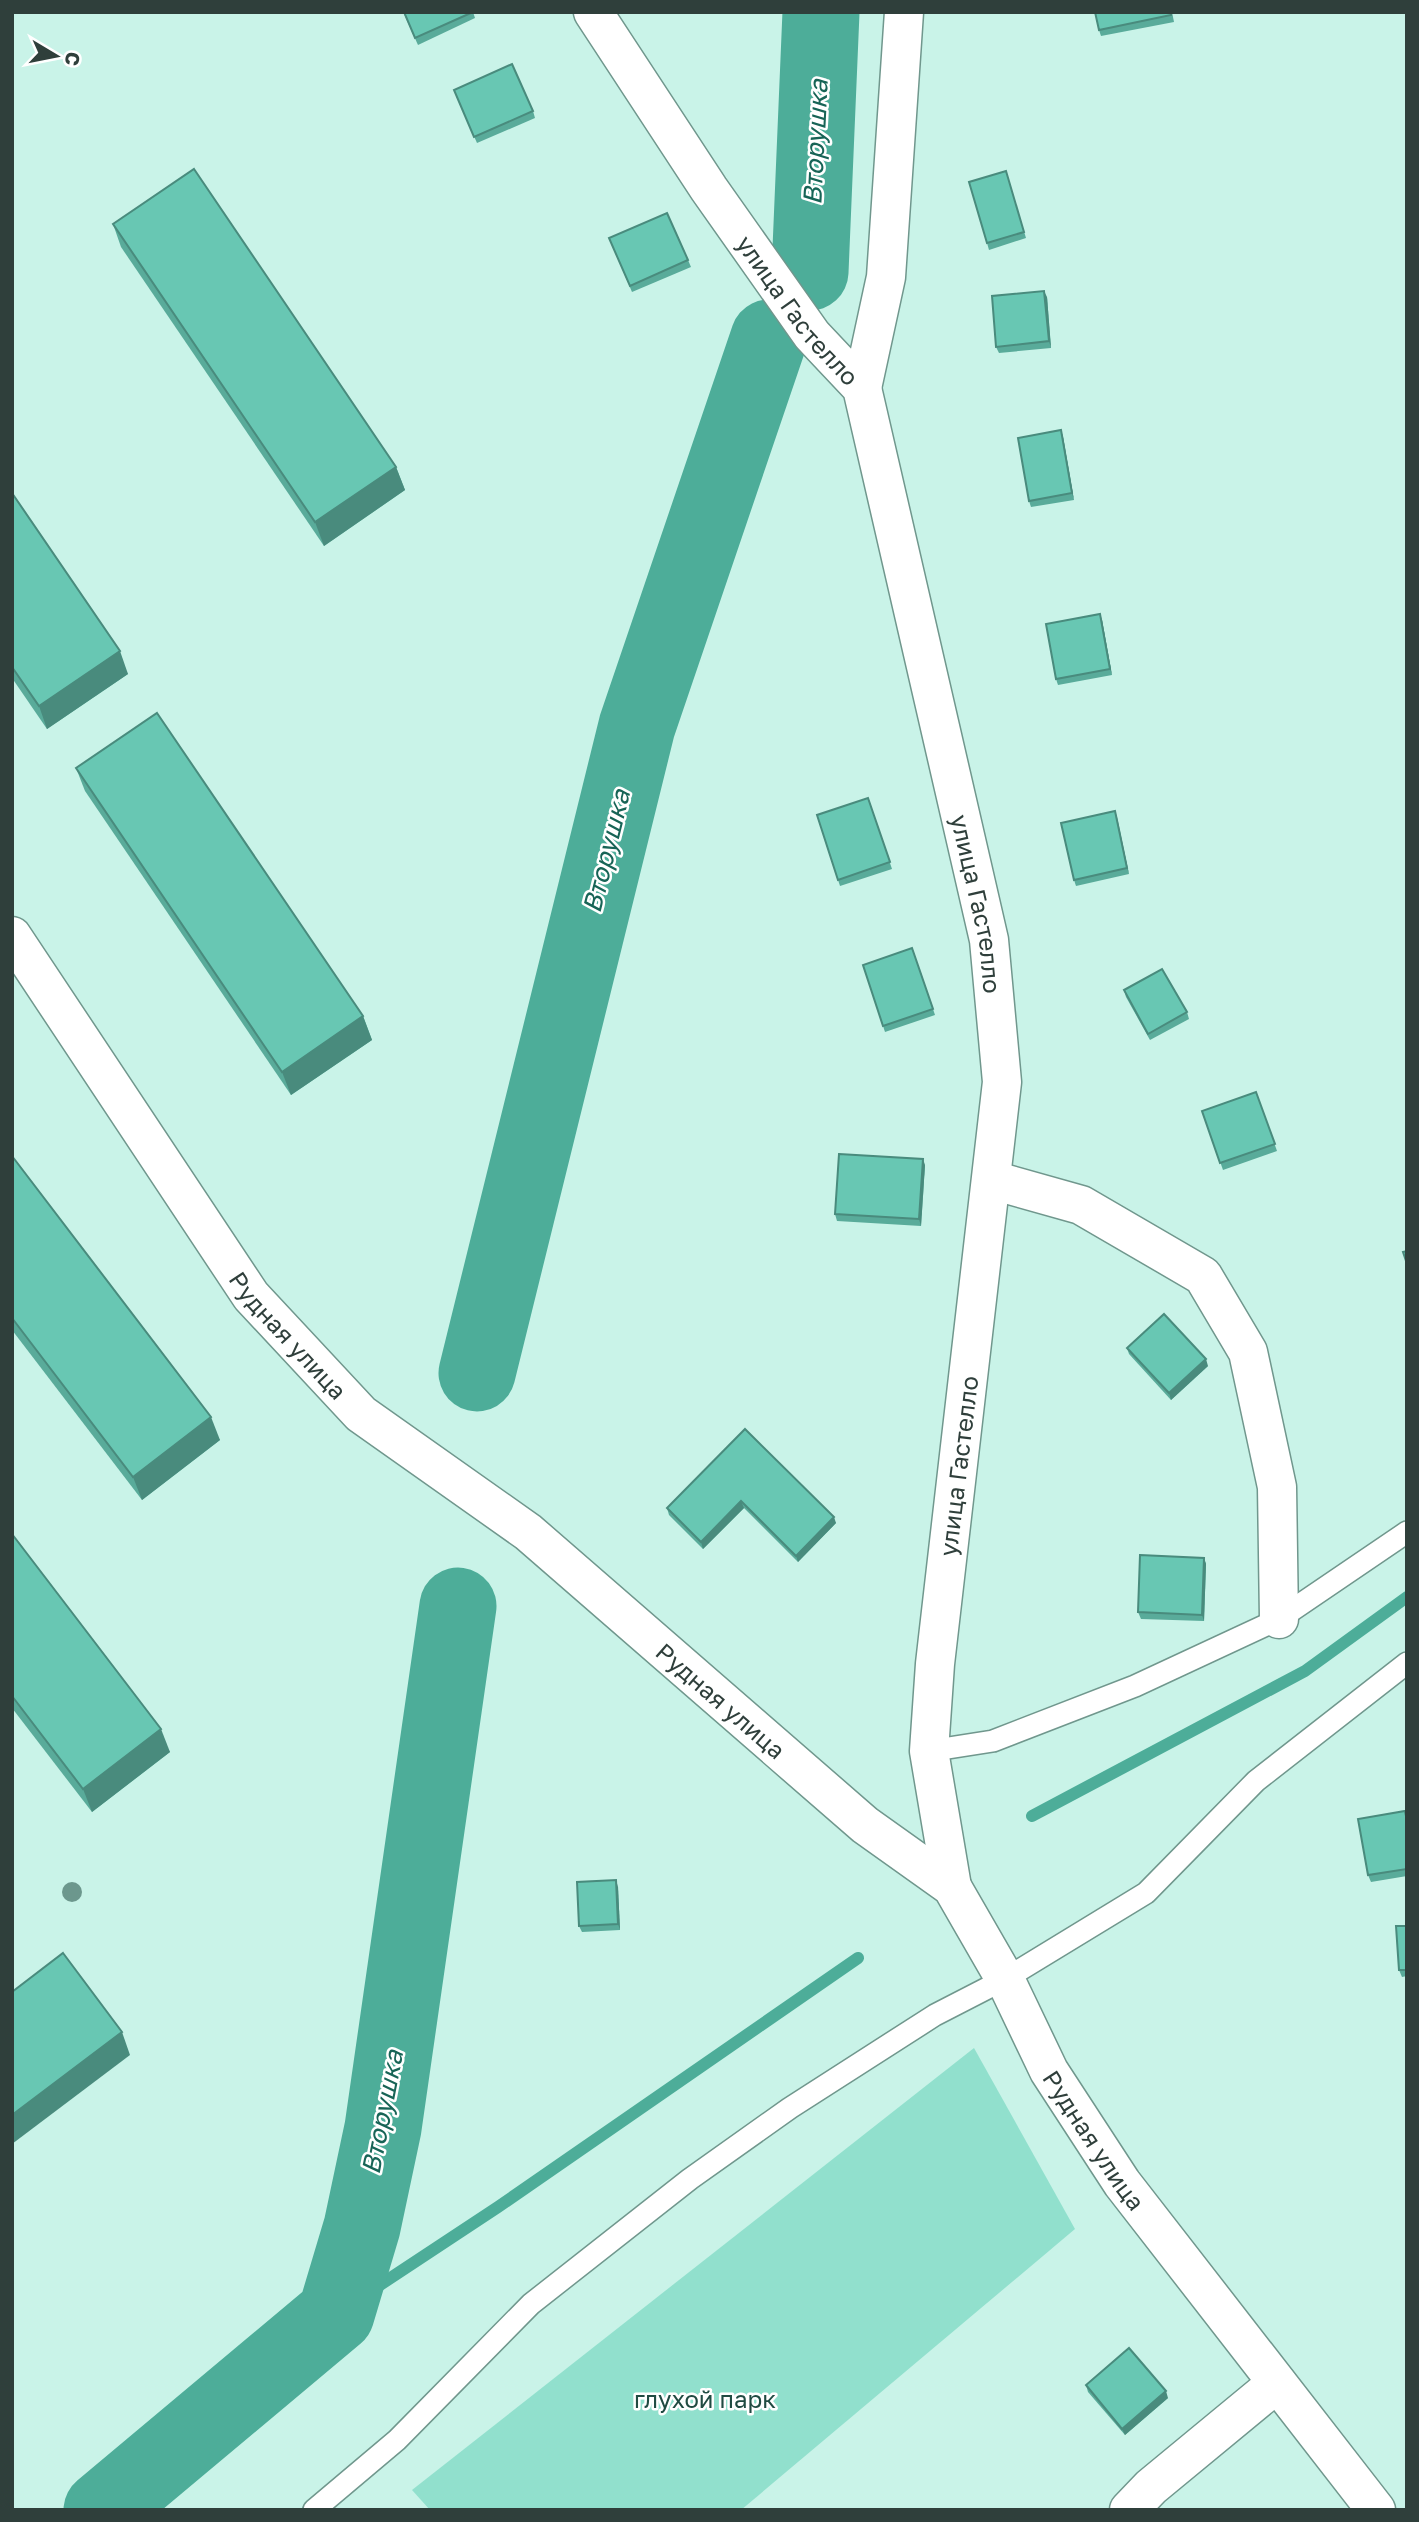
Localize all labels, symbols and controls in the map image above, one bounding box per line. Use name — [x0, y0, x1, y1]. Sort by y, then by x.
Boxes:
north arrow — [21, 21, 91, 91]
text: С — [61, 50, 86, 68]
water label: Вторушка — [796, 77, 834, 206]
street label: улица Гастелло — [731, 229, 865, 390]
water label: Вторушка — [576, 785, 637, 916]
street label: улица Гастелло — [946, 812, 1008, 994]
street label: Рудная улица — [224, 1266, 353, 1404]
street label: улица Гастелло — [933, 1374, 983, 1558]
street label: Рудная улица — [651, 1636, 792, 1764]
water label: Вторушка — [355, 2046, 409, 2177]
street label: Рудная улица — [1038, 2064, 1152, 2215]
park label: глухой парк — [634, 2384, 776, 2413]

